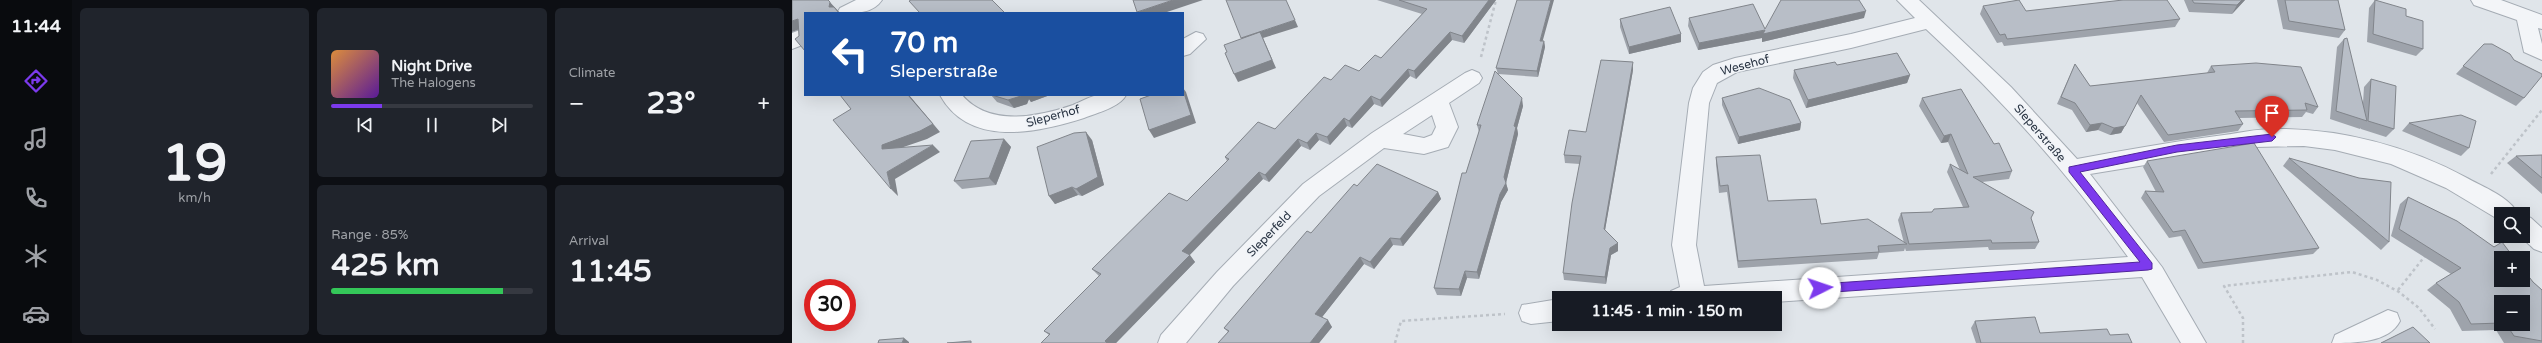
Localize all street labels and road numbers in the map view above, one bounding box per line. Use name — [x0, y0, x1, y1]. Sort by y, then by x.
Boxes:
street label: Wesehof — [1719, 52, 1771, 78]
street label: Sleperstraße — [2011, 101, 2069, 165]
street label: Sleperhof — [1025, 102, 1082, 130]
street label: Sleperfeld — [1244, 208, 1294, 260]

